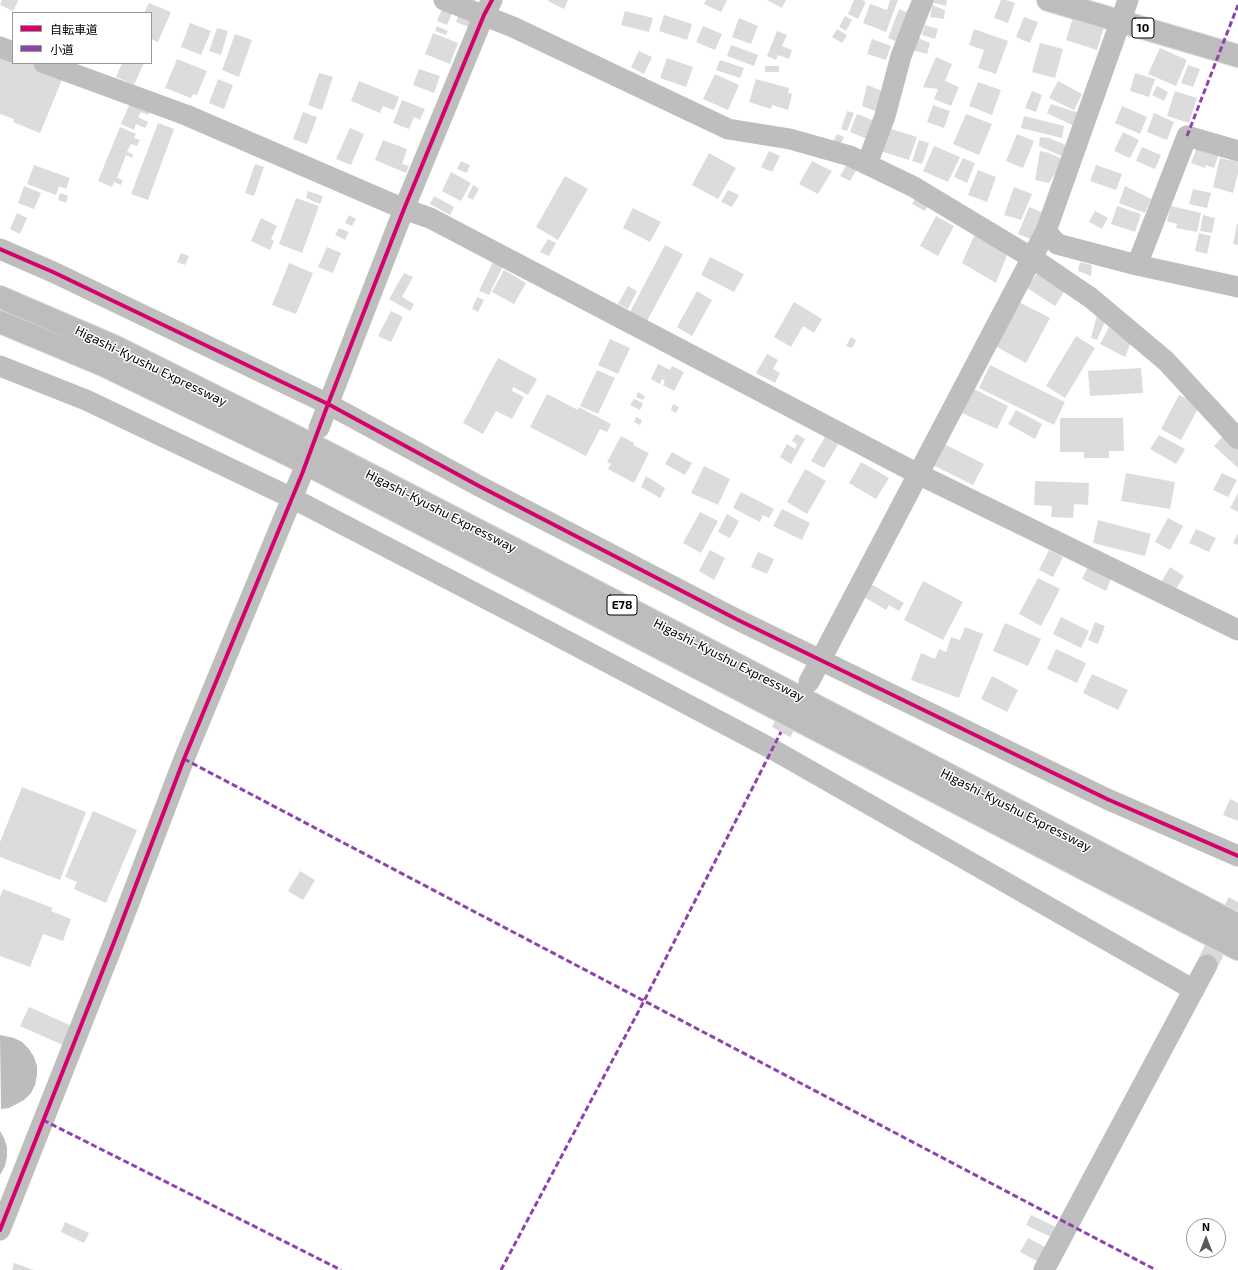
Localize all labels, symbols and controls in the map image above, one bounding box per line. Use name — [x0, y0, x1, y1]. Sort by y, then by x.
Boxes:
legend — [12, 12, 152, 64]
road number: 10 — [1132, 18, 1154, 38]
text: 自転車道 — [50, 22, 98, 36]
text: 小道 — [50, 42, 74, 56]
street label: Higashi-Kyushu Expressway — [72, 322, 230, 410]
street label: Higashi-Kyushu Expressway — [363, 466, 519, 556]
road number: E78 — [607, 595, 637, 615]
street label: Higashi-Kyushu Expressway — [651, 615, 807, 705]
street label: Higashi-Kyushu Expressway — [938, 765, 1094, 855]
north arrow — [1186, 1218, 1226, 1258]
text: N — [1202, 1220, 1210, 1233]

